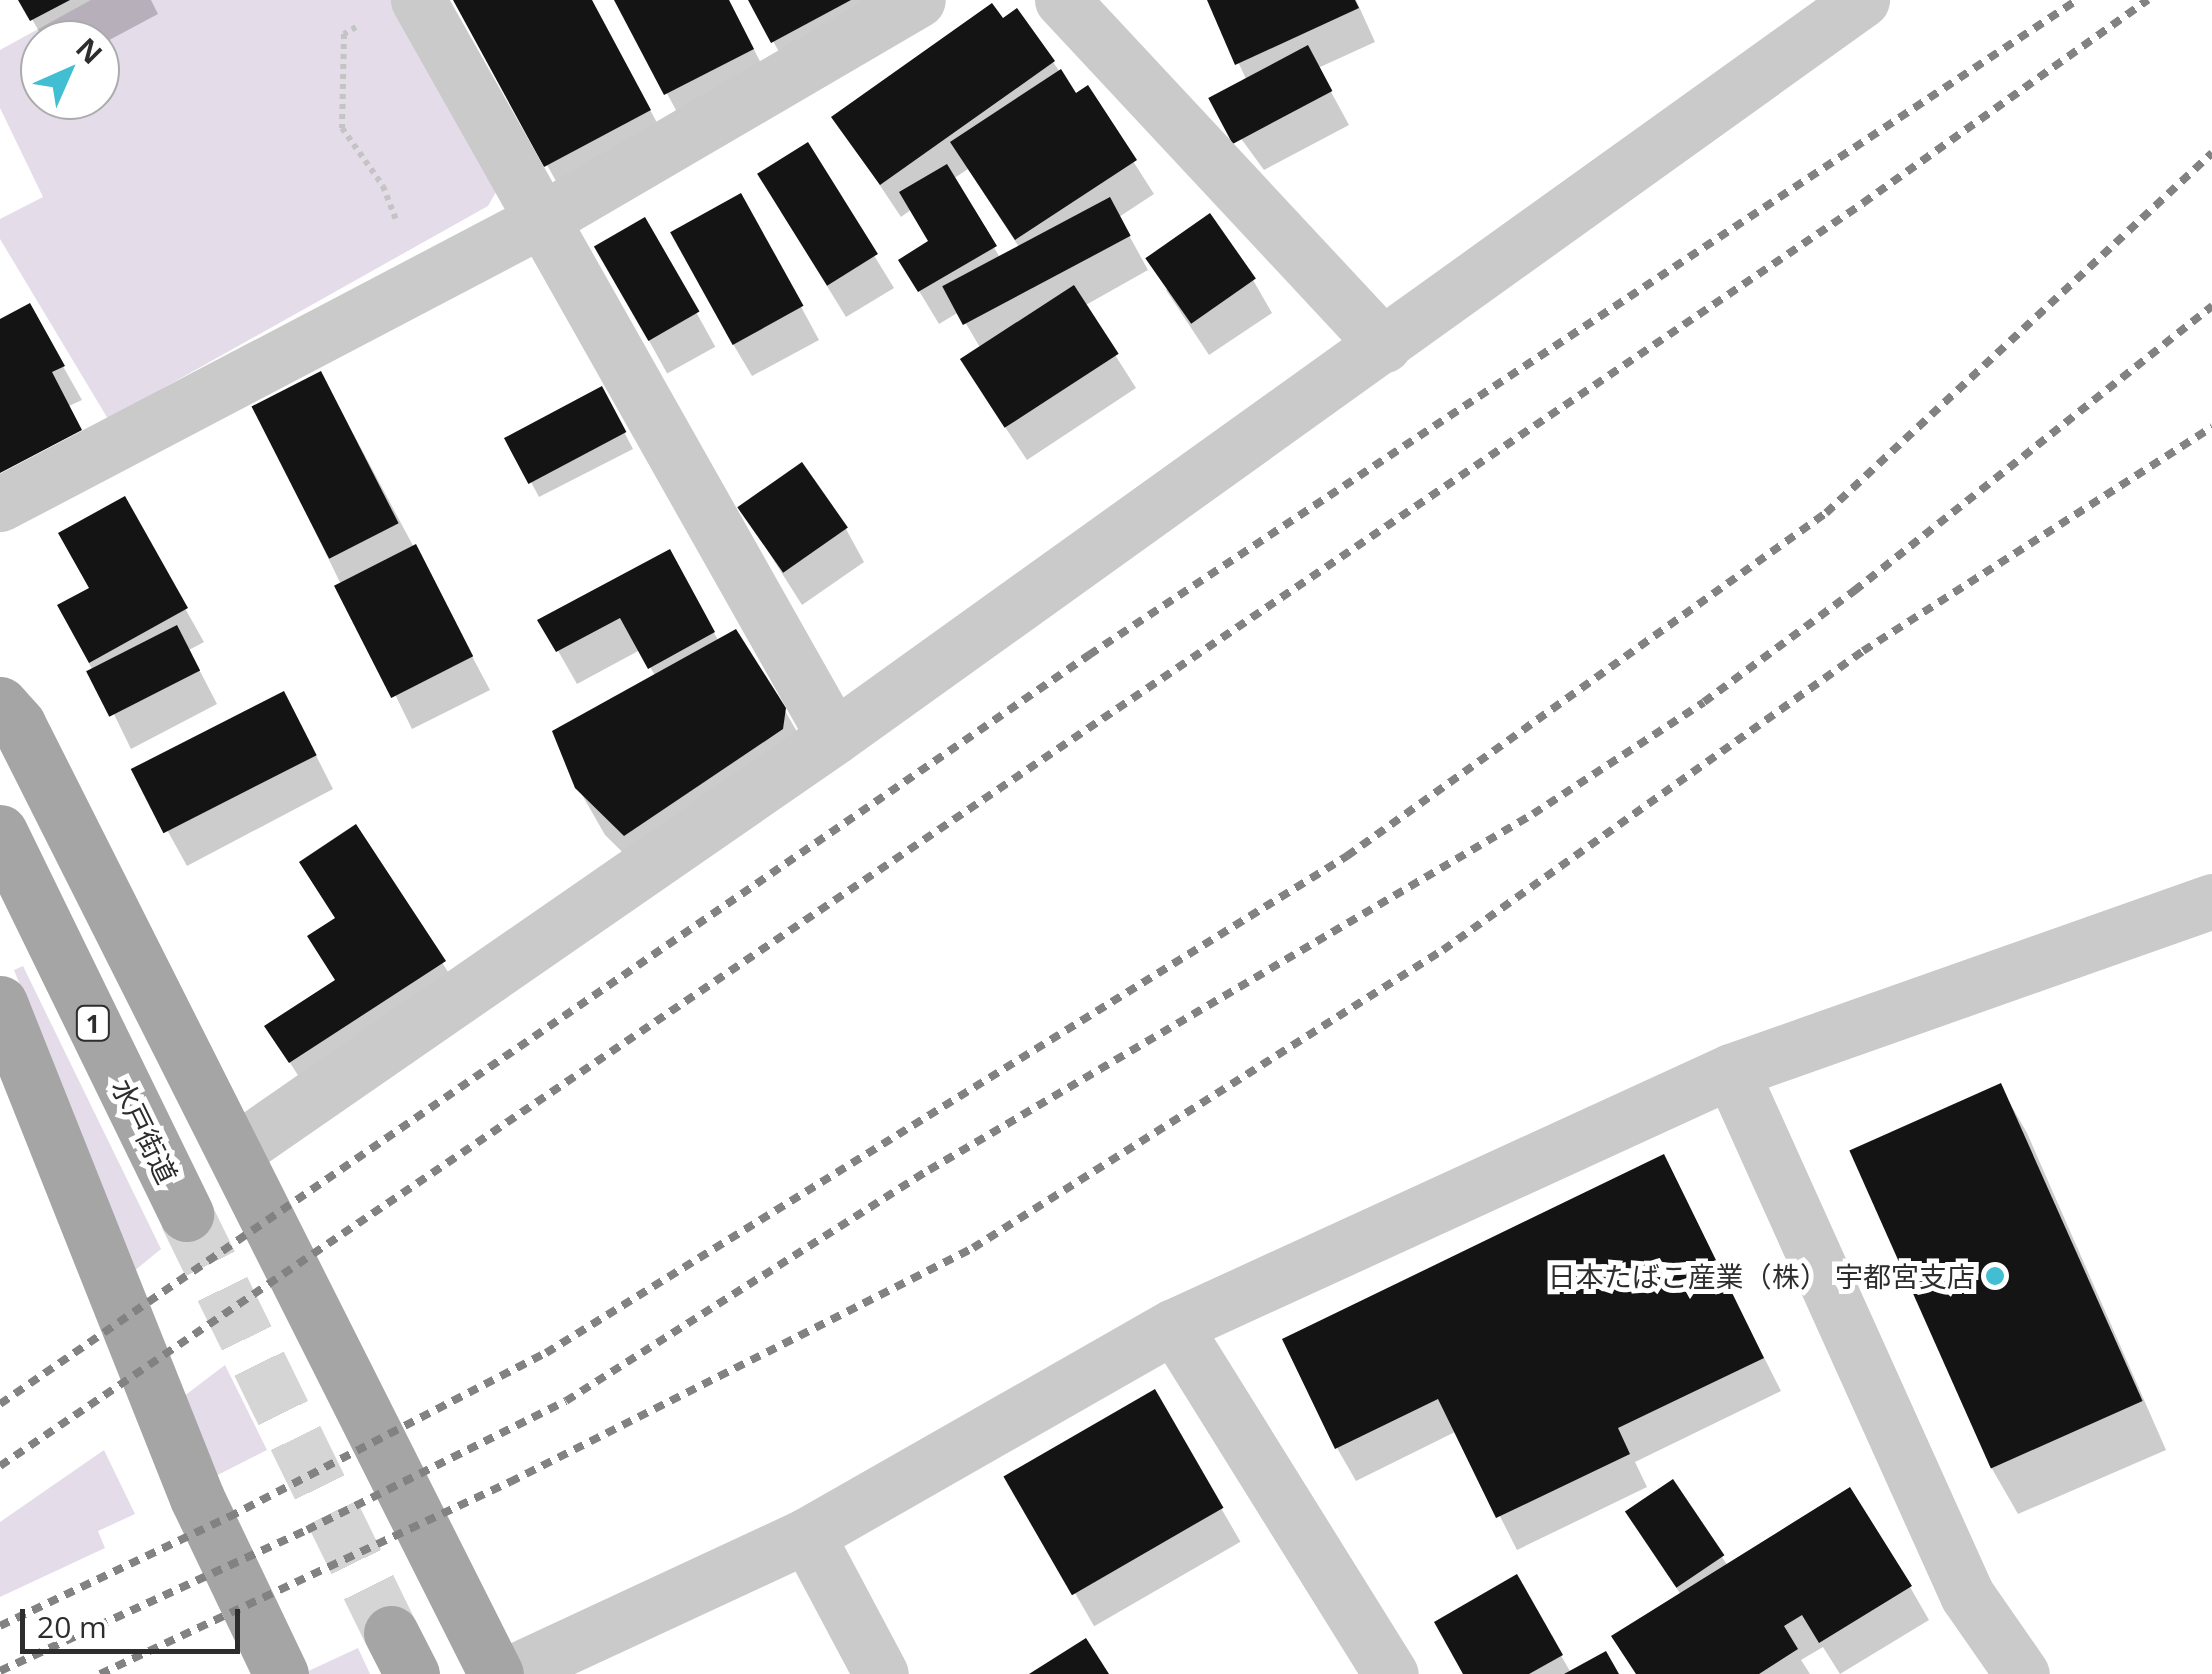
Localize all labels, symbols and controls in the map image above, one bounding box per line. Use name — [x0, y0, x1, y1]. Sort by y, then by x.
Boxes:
north arrow — [20, 20, 120, 120]
text: N — [68, 29, 111, 72]
road number: 1 — [76, 1003, 110, 1043]
street label: 水戸街道 — [105, 1073, 185, 1189]
place label: 日本たばこ産業（株） 宇都宮支店 — [1548, 1259, 1975, 1293]
marker: 日本たばこ産業（株） 宇都宮支店 — [1984, 1265, 2006, 1287]
scale bar — [25, 1589, 245, 1651]
text: 20 m — [37, 1606, 107, 1647]

